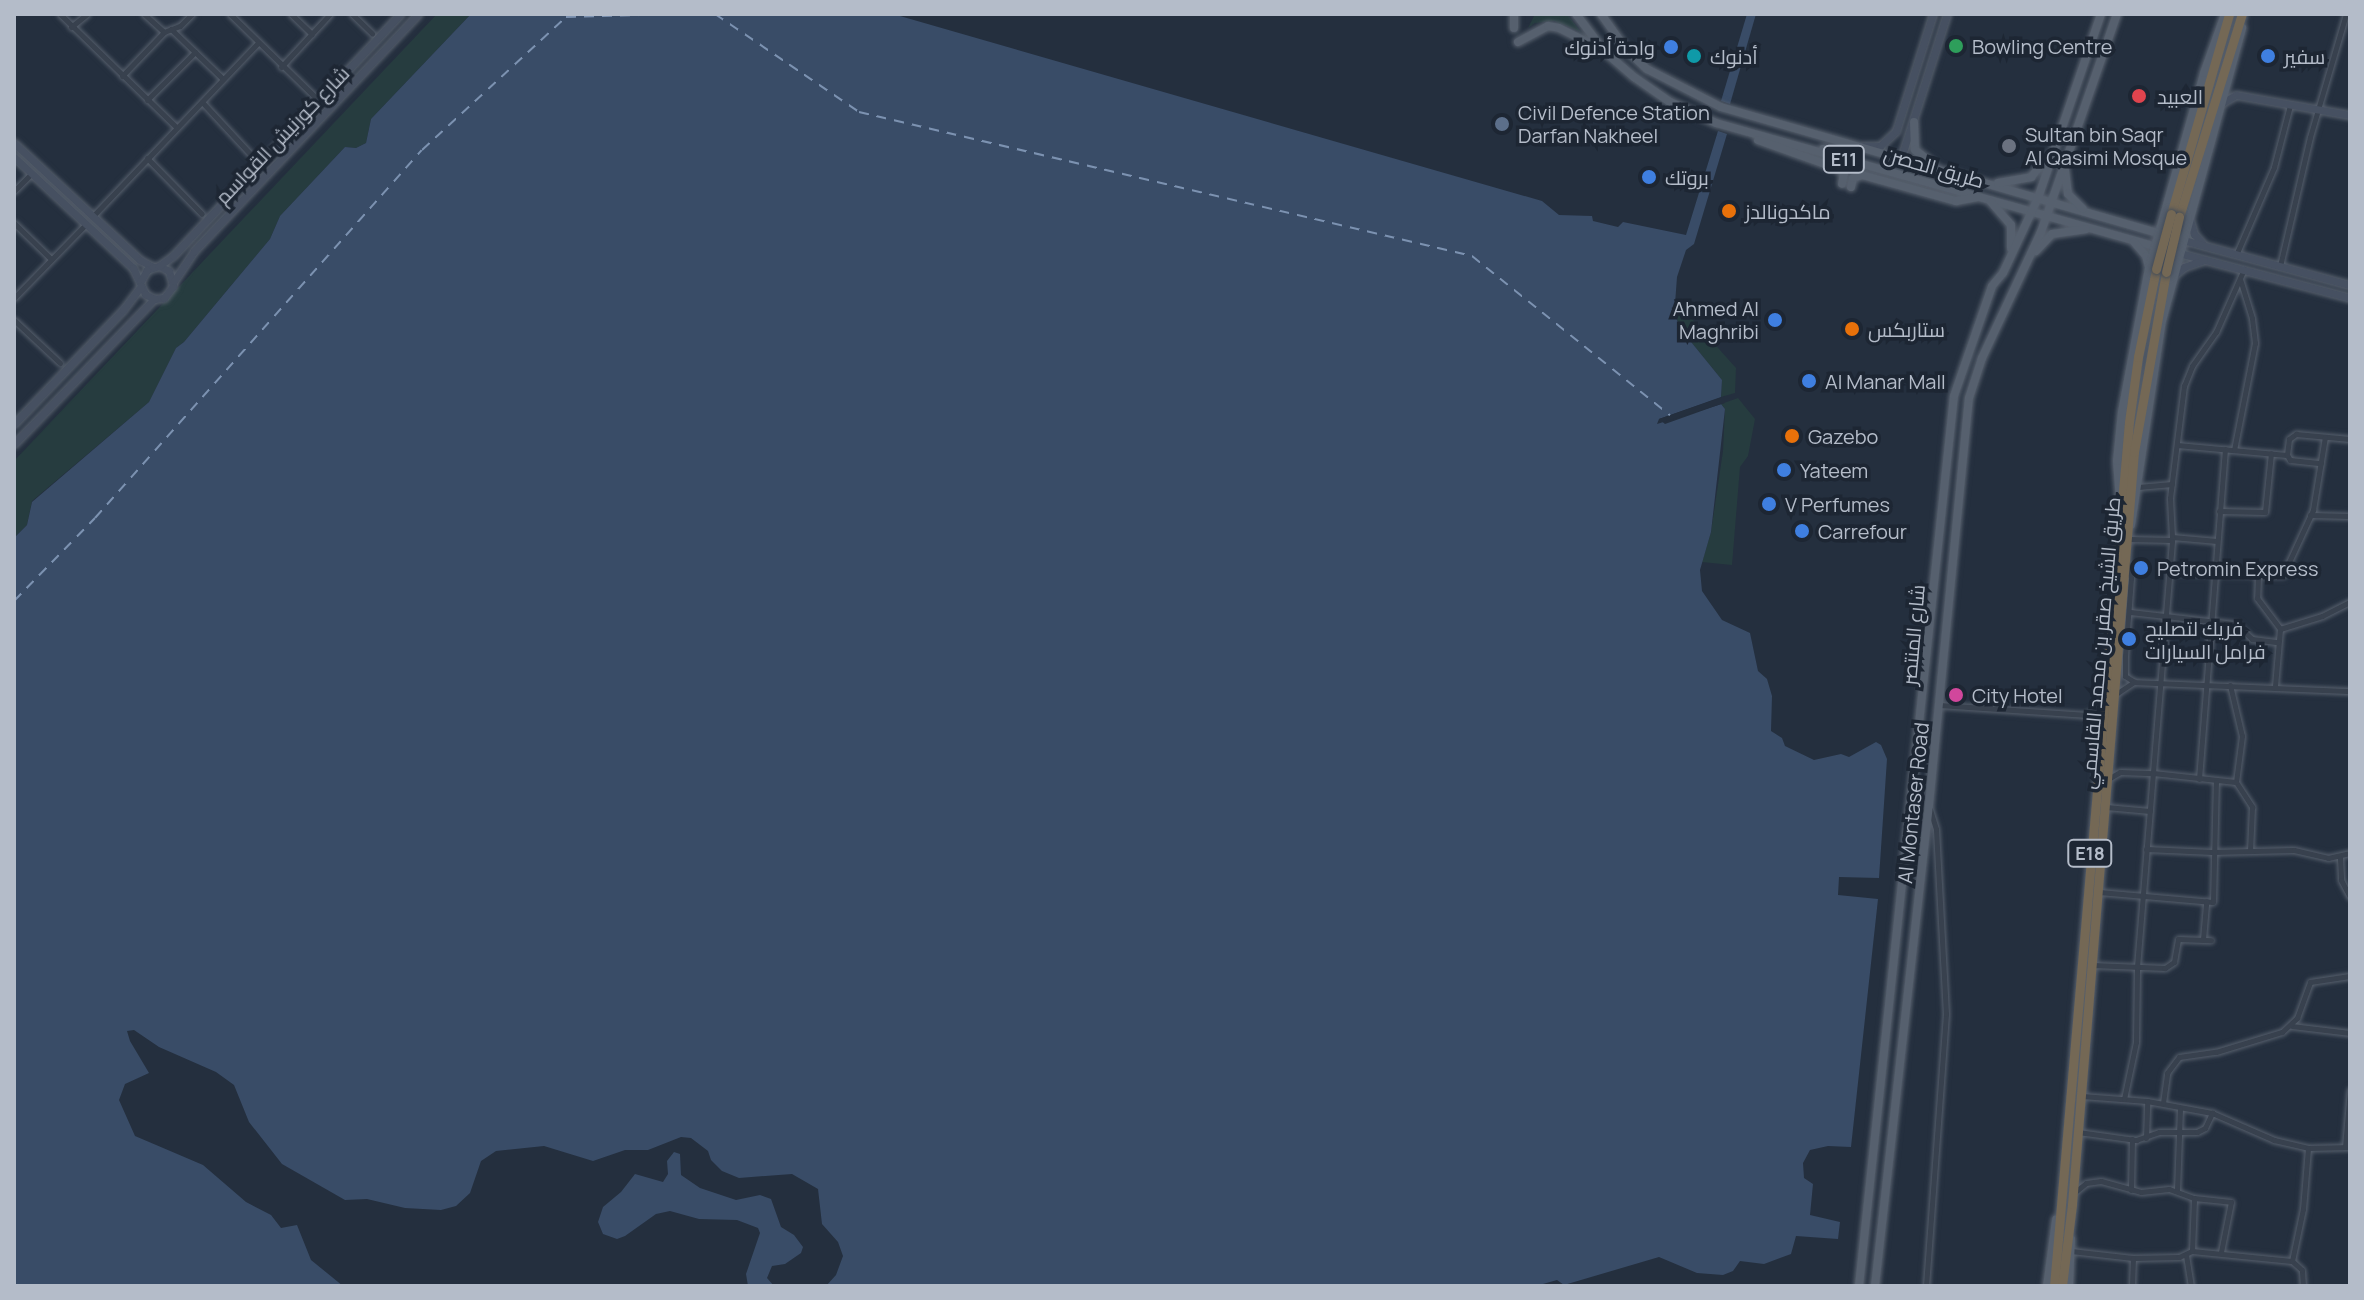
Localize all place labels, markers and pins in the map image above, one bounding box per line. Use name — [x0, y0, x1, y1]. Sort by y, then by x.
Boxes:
place label: Bowling Centre — [1972, 34, 2112, 58]
place label: واحة أدنوك — [1564, 35, 1655, 59]
marker: Bowling Centre — [1947, 37, 1965, 55]
marker: واحة أدنوك — [1662, 38, 1680, 56]
place label: أدنوك — [1710, 44, 1758, 68]
place label: سفير — [2284, 44, 2325, 68]
marker: أدنوك — [1685, 47, 1703, 65]
marker: سفير — [2259, 47, 2277, 65]
place label: العبيد — [2157, 84, 2203, 108]
marker: العبيد — [2128, 85, 2150, 107]
place label: Civil Defence Station Darfan Nakheel — [1518, 100, 1710, 147]
marker: Civil Defence Station Darfan Nakheel — [1493, 115, 1511, 133]
place label: Sultan bin Saqr Al Qasimi Mosque — [2025, 122, 2187, 169]
marker: Sultan bin Saqr Al Qasimi Mosque — [2000, 137, 2018, 155]
place label: بروتك — [1665, 165, 1709, 189]
marker: بروتك — [1640, 168, 1658, 186]
place label: ماكدونالدز — [1745, 199, 1831, 223]
marker: ماكدونالدز — [1720, 202, 1738, 220]
place label: Ahmed Al Maghribi — [1673, 296, 1759, 343]
marker: Ahmed Al Maghribi — [1766, 311, 1784, 329]
place label: ستاربكس — [1868, 317, 1945, 341]
marker: ستاربكس — [1843, 320, 1861, 338]
place label: Al Manar Mall — [1825, 369, 1946, 393]
marker: Al Manar Mall — [1800, 372, 1818, 390]
place label: Gazebo — [1808, 424, 1878, 448]
marker: Gazebo — [1783, 427, 1801, 445]
place label: Yateem — [1800, 458, 1868, 482]
marker: Yateem — [1775, 461, 1793, 479]
place label: V Perfumes — [1785, 492, 1890, 516]
marker: V Perfumes — [1760, 495, 1778, 513]
place label: Carrefour — [1818, 519, 1907, 543]
marker: Carrefour — [1793, 522, 1811, 540]
place label: Petromin Express — [2157, 556, 2319, 580]
marker: Petromin Express — [2132, 559, 2150, 577]
place label: فريك لتصليح فرامل السيارات — [2145, 616, 2266, 663]
marker: فريك لتصليح فرامل السيارات — [2120, 630, 2138, 648]
place label: City Hotel — [1972, 683, 2063, 707]
marker: City Hotel — [1947, 686, 1965, 704]

